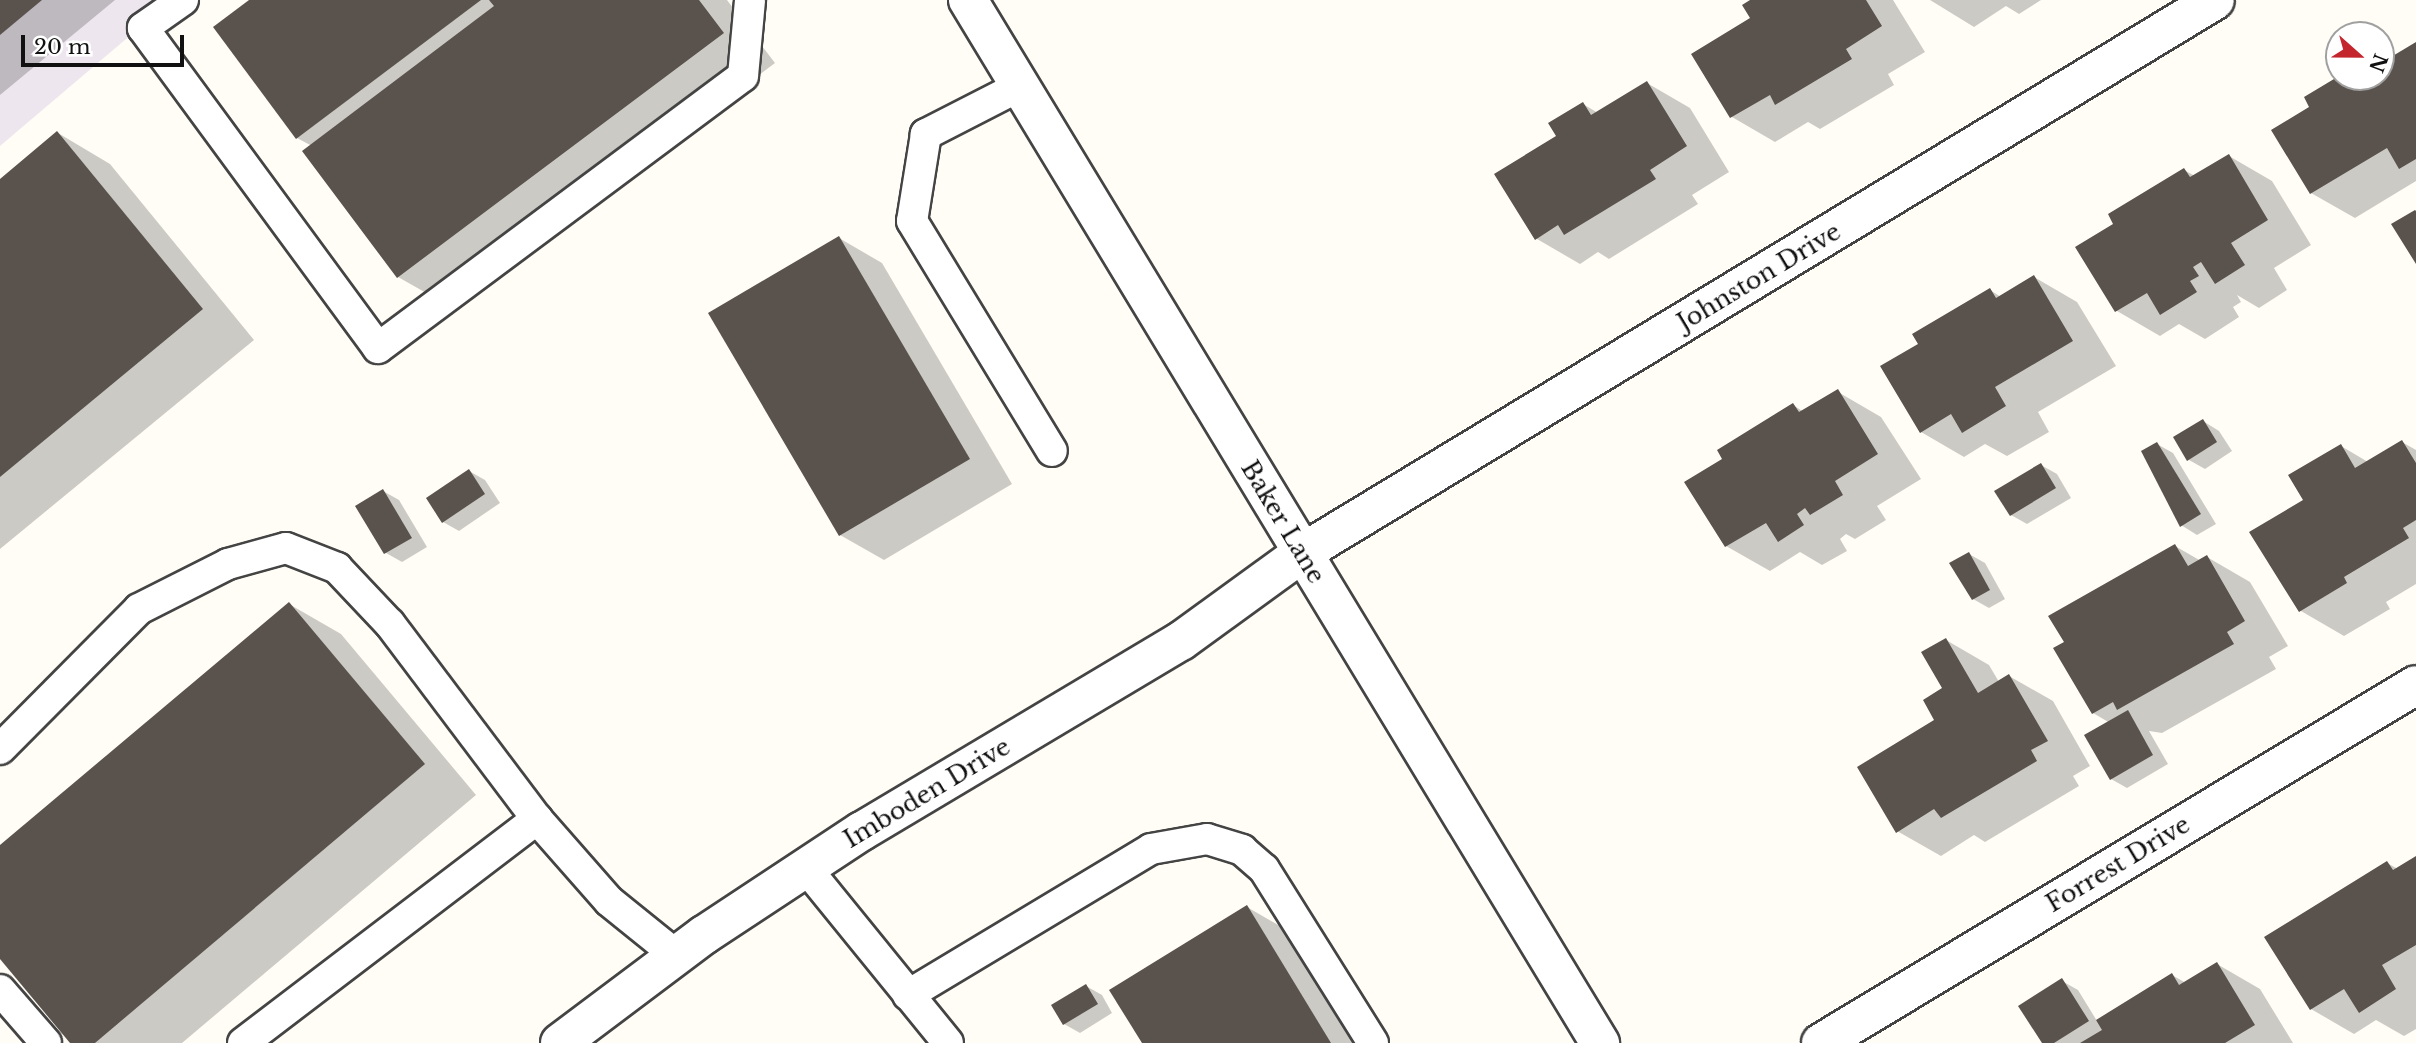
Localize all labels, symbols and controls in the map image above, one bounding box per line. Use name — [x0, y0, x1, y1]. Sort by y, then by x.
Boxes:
scale bar — [24, 21, 187, 65]
north arrow — [2325, 21, 2395, 91]
text: 20 m — [34, 34, 91, 60]
text: N — [2364, 51, 2392, 75]
street label: Johnston Drive — [1672, 217, 1846, 337]
street label: Baker Lane — [1235, 455, 1331, 589]
street label: Imboden Drive — [839, 732, 1015, 854]
street label: Forrest Drive — [2041, 810, 2195, 918]

